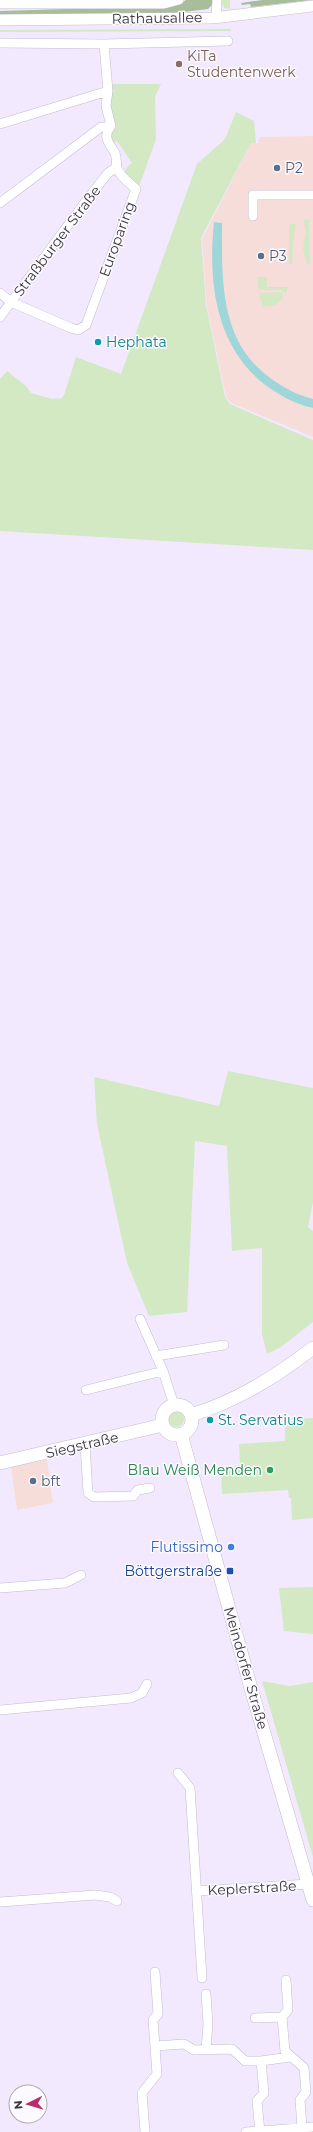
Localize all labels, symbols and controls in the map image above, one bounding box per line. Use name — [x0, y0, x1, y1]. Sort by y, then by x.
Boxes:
street label: Rathausallee — [112, 8, 202, 28]
place label: KiTa Studentenwerk — [187, 47, 296, 81]
marker: KiTa Studentenwerk — [174, 59, 184, 69]
place label: P2 — [285, 159, 303, 177]
marker: P2 — [272, 163, 282, 173]
street label: Straßburger Straße — [9, 182, 105, 300]
street label: Europaring — [95, 199, 139, 279]
place label: P3 — [269, 247, 287, 265]
marker: P3 — [256, 251, 266, 261]
place label: Hephata — [106, 333, 167, 351]
marker: Hephata — [93, 337, 103, 347]
place label: St. Servatius — [218, 1411, 303, 1429]
marker: St. Servatius — [205, 1415, 215, 1425]
street label: Siegstraße — [44, 1428, 120, 1462]
place label: Blau Weiß Menden — [128, 1461, 262, 1479]
marker: Blau Weiß Menden — [265, 1465, 275, 1475]
place label: bft — [41, 1472, 61, 1490]
marker: bft — [28, 1476, 38, 1486]
place label: Flutissimo — [150, 1538, 223, 1556]
marker: Flutissimo — [226, 1542, 236, 1552]
place label: Böttgerstraße — [124, 1562, 222, 1580]
marker: Böttgerstraße — [225, 1566, 235, 1576]
street label: Meindorfer Straße — [220, 1605, 272, 1731]
street label: Keplerstraße — [207, 1877, 297, 1899]
north arrow — [8, 2084, 48, 2124]
text: N — [11, 2100, 25, 2110]

